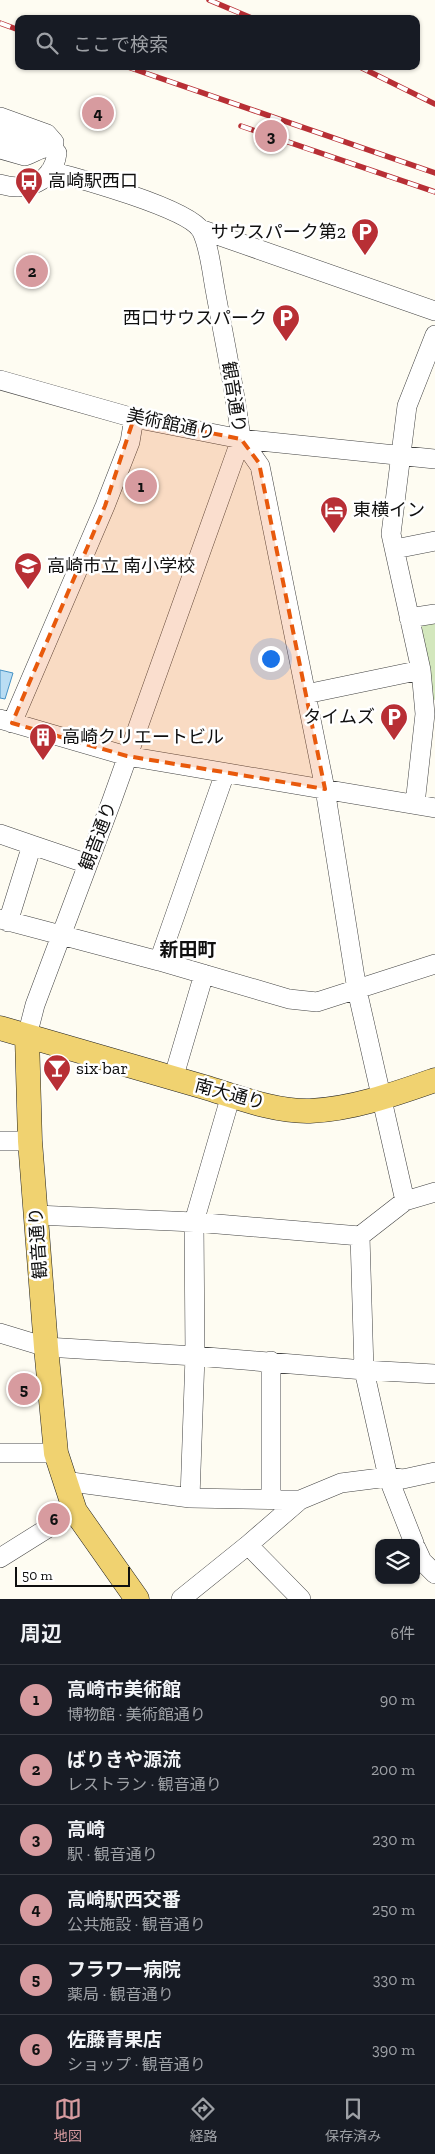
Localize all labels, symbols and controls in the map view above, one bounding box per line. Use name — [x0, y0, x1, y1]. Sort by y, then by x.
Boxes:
search box — [15, 15, 420, 70]
icon: search — [33, 29, 61, 57]
text: ここで検索 — [73, 33, 168, 56]
pin: 4 — [82, 94, 114, 132]
pin: 3 — [255, 117, 287, 155]
bus stop icon: 高崎駅西口 — [14, 166, 44, 205]
place label: 高崎駅西口 — [48, 170, 138, 192]
parking icon: サウスパーク第2 — [350, 217, 380, 256]
place label: サウスパーク第2 — [211, 221, 346, 243]
pin: 2 — [16, 252, 48, 290]
parking icon: 西口サウスパーク — [271, 303, 301, 342]
place label: 西口サウスパーク — [123, 307, 267, 329]
street label: 観音通り — [218, 360, 250, 434]
street label: 美術館通り — [125, 404, 217, 444]
pin: 1 — [125, 467, 157, 505]
hotel icon: 東横イン — [319, 495, 349, 534]
place label: 東横イン — [353, 499, 425, 521]
school or university icon: 高崎市立 南小学校 — [13, 551, 43, 590]
place label: 高崎市立 南小学校 — [47, 555, 195, 577]
your location — [258, 646, 284, 672]
parking icon: タイムズ — [379, 702, 409, 741]
place label: タイムズ — [303, 706, 375, 728]
building icon: 高崎クリエートビル — [28, 722, 58, 761]
place label: 高崎クリエートビル — [62, 726, 224, 748]
street label: 観音通り — [75, 798, 121, 874]
district label: 新田町 — [159, 938, 217, 961]
bar icon: six bar — [42, 1053, 72, 1092]
place label: six bar — [76, 1057, 128, 1079]
street label: 南大通り — [192, 1074, 268, 1114]
street label: 観音通り — [25, 1206, 51, 1280]
pin: 5 — [8, 1370, 40, 1408]
pin: 6 — [38, 1500, 70, 1538]
map controls — [375, 1539, 420, 1584]
button: layers — [375, 1539, 420, 1584]
scale bar — [15, 1564, 130, 1587]
text: 50 m — [22, 1567, 53, 1584]
text: 周辺 — [20, 1621, 62, 1646]
text: 6件 — [391, 1624, 415, 1643]
text: 高崎市美術館 — [67, 1678, 181, 1701]
text: 1 — [33, 1690, 39, 1709]
text: 90 m — [380, 1690, 415, 1709]
text: 博物館 · 美術館通り — [67, 1705, 206, 1724]
text: ばりきや源流 — [67, 1748, 181, 1771]
text: 2 — [32, 1760, 40, 1779]
text: 200 m — [371, 1760, 415, 1779]
text: レストラン · 観音通り — [67, 1775, 222, 1794]
text: 高崎 — [67, 1818, 105, 1841]
text: 3 — [32, 1830, 40, 1849]
text: 230 m — [372, 1830, 415, 1849]
text: 駅 · 観音通り — [67, 1845, 158, 1864]
text: 高崎駅西交番 — [67, 1888, 181, 1911]
text: 4 — [31, 1900, 41, 1919]
text: 250 m — [372, 1900, 415, 1919]
text: 公共施設 · 観音通り — [67, 1915, 206, 1934]
text: フラワー病院 — [67, 1958, 181, 1981]
text: 5 — [32, 1970, 40, 1989]
text: 330 m — [373, 1970, 415, 1989]
text: 薬局 · 観音通り — [67, 1985, 174, 2004]
text: 佐藤青果店 — [67, 2028, 162, 2051]
text: 6 — [32, 2040, 40, 2059]
text: 390 m — [372, 2040, 415, 2059]
text: ショップ · 観音通り — [67, 2055, 206, 2074]
tab: 地図 — [54, 2095, 82, 2145]
tab: 経路 — [189, 2095, 217, 2145]
tab: 保存済み — [325, 2095, 381, 2145]

